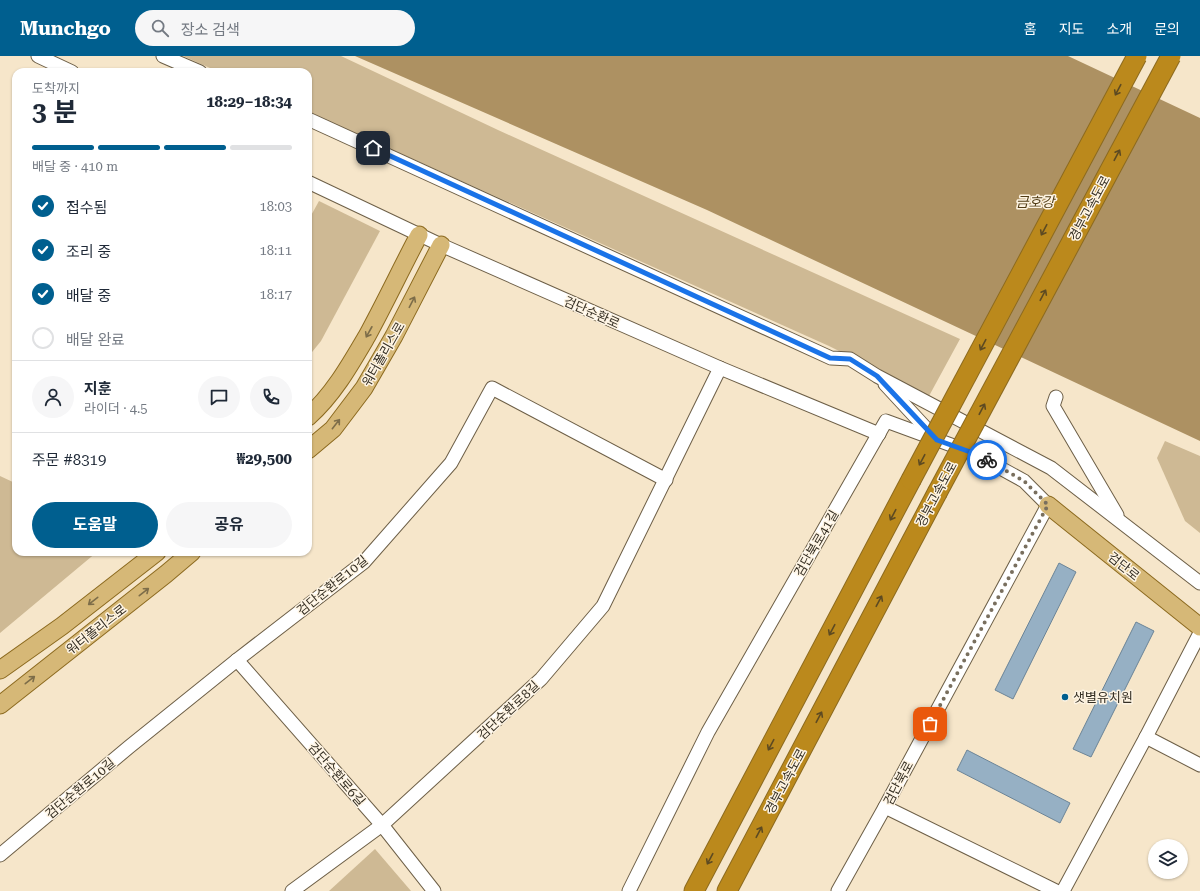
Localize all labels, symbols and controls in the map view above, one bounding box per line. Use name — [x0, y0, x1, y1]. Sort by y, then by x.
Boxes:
search box — [135, 10, 415, 46]
text: Munchgo — [20, 17, 111, 40]
icon: search — [149, 17, 171, 39]
text: 장소 검색 — [181, 21, 240, 39]
text: 홈 — [1024, 21, 1037, 37]
text: 지도 — [1059, 21, 1084, 37]
text: 소개 — [1106, 21, 1132, 37]
text: 문의 — [1154, 21, 1180, 37]
text: 도착까지 — [32, 81, 80, 96]
one-way arrow — [1114, 84, 1122, 96]
text: 18:29–18:34 — [206, 93, 292, 111]
text: 3 분 — [32, 97, 77, 127]
pin — [356, 131, 390, 165]
icon: home — [362, 137, 384, 159]
one-way arrow — [1114, 150, 1122, 162]
text: 배달 중 · 410 m — [32, 159, 118, 174]
street label: 경부고속도로 — [1066, 173, 1113, 243]
water label: 금호강 — [1016, 194, 1056, 210]
icon: check — [32, 195, 54, 217]
text: 접수됨 — [66, 199, 107, 217]
text: 18:03 — [260, 199, 292, 214]
one-way arrow — [1040, 224, 1047, 236]
icon: check — [32, 239, 54, 261]
text: 조리 중 — [66, 243, 111, 261]
text: 18:11 — [260, 243, 292, 258]
icon: check — [32, 283, 54, 305]
text: 배달 중 — [66, 287, 111, 305]
text: 18:17 — [260, 287, 292, 302]
one-way arrow — [1040, 289, 1047, 301]
street label: 검단순환로 — [561, 293, 622, 331]
one-way arrow — [409, 296, 416, 308]
street label: 워터폴리스로 — [359, 319, 408, 389]
one-way arrow — [364, 326, 372, 338]
text: 배달 완료 — [66, 331, 125, 349]
one-way arrow — [979, 339, 987, 351]
button: person — [32, 376, 74, 418]
button: chat — [198, 376, 240, 418]
button: phone — [250, 376, 292, 418]
text: 지훈 — [84, 380, 112, 398]
text: 라이더 · 4.5 — [84, 401, 148, 416]
one-way arrow — [978, 403, 986, 415]
one-way arrow — [332, 418, 341, 429]
courier — [967, 440, 1007, 480]
icon: bike — [976, 449, 998, 471]
text: ₩29,500 — [237, 450, 292, 468]
text: 주문 #8319 — [32, 451, 106, 469]
one-way arrow — [918, 453, 926, 465]
street label: 경부고속도로 — [913, 459, 960, 529]
button: 도움말 — [32, 502, 158, 548]
button: 공유 — [166, 502, 292, 548]
street label: 검단북로41길 — [791, 507, 842, 579]
one-way arrow — [889, 509, 896, 521]
street label: 검단로 — [1105, 549, 1142, 584]
street label: 검단순환로10길 — [294, 552, 371, 618]
one-way arrow — [138, 587, 149, 596]
one-way arrow — [876, 596, 883, 608]
one-way arrow — [88, 597, 99, 606]
street label: 워터폴리스로 — [63, 601, 129, 657]
one-way arrow — [828, 624, 835, 636]
one-way arrow — [25, 676, 36, 685]
street label: 검단순환로8길 — [474, 678, 542, 743]
place label: 샛별유치원 — [1073, 690, 1133, 705]
marker: 샛별유치원 — [1060, 692, 1070, 702]
pin — [913, 707, 947, 741]
one-way arrow — [815, 711, 823, 723]
icon: bag — [919, 713, 941, 735]
one-way arrow — [767, 738, 774, 750]
street label: 검단순환로6길 — [305, 740, 368, 809]
street label: 경부고속도로 — [762, 746, 809, 816]
street label: 검단순환로10길 — [42, 755, 118, 822]
street label: 검단북로 — [881, 759, 916, 808]
one-way arrow — [755, 826, 763, 838]
map controls — [1148, 839, 1188, 879]
button: layers — [1148, 839, 1188, 879]
one-way arrow — [706, 853, 714, 865]

